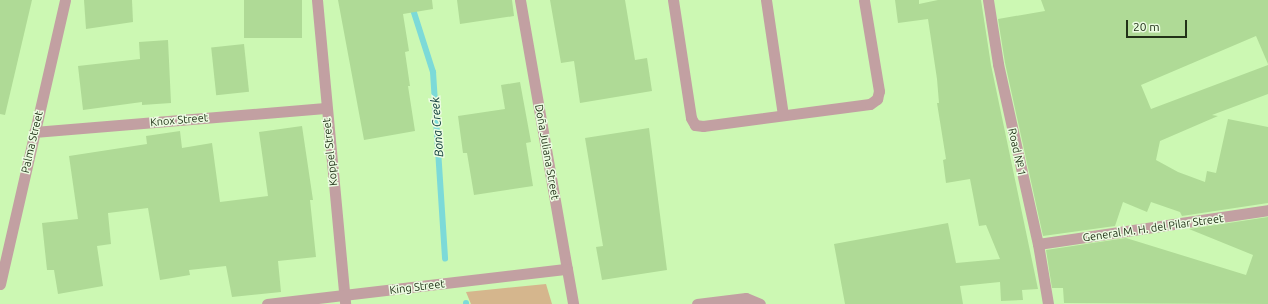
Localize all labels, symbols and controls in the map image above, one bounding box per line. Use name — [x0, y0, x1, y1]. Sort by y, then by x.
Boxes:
scale bar — [1128, 12, 1189, 38]
text: 20 m — [1133, 20, 1160, 33]
water label: Bona Creek — [428, 96, 446, 158]
street label: Doña Juliana Street — [532, 103, 562, 201]
street label: Palma Street — [18, 110, 46, 174]
street label: Knox Street — [149, 111, 209, 129]
street label: Koppel Street — [320, 117, 340, 187]
street label: Road № 1 — [1005, 127, 1029, 177]
street label: General M. H. del Pilar Street — [1082, 212, 1224, 244]
street label: King Street — [389, 277, 445, 297]

